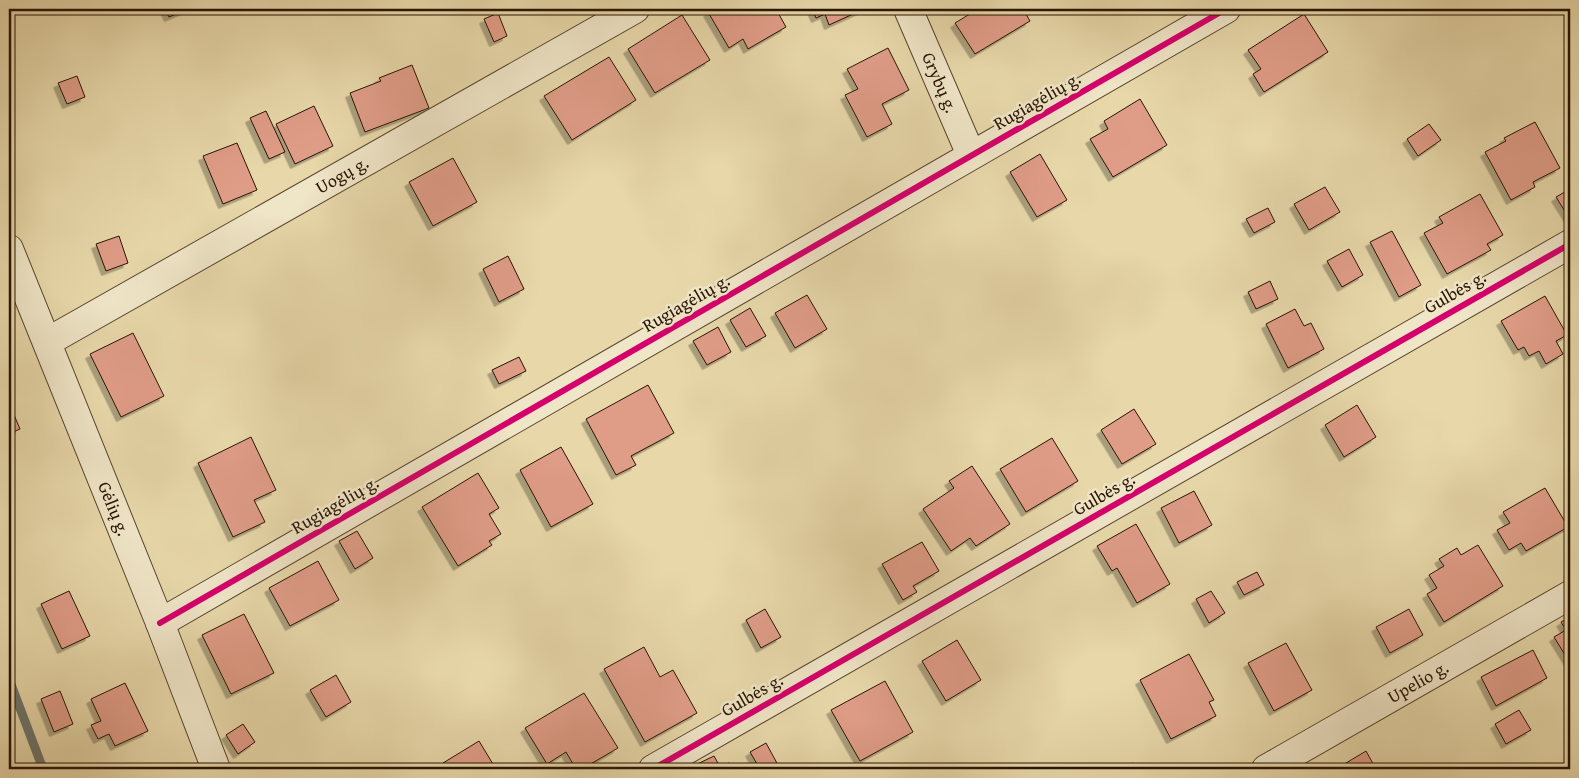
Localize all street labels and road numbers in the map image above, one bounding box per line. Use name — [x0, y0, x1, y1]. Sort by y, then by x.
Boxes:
street label: Grybų g. — [915, 48, 965, 117]
street label: Rugiagėlių g. — [988, 65, 1086, 137]
street label: Uogų g. — [310, 149, 373, 200]
street label: Gulbės g. — [1419, 263, 1491, 320]
street label: Rugiagėlių g. — [637, 267, 735, 339]
street label: Gulbės g. — [1068, 465, 1140, 522]
street label: Rugiagėlių g. — [286, 469, 384, 541]
street label: Gėlių g. — [91, 477, 137, 540]
street label: Upelio g. — [1382, 653, 1453, 710]
street label: Gulbės g. — [716, 666, 788, 723]

